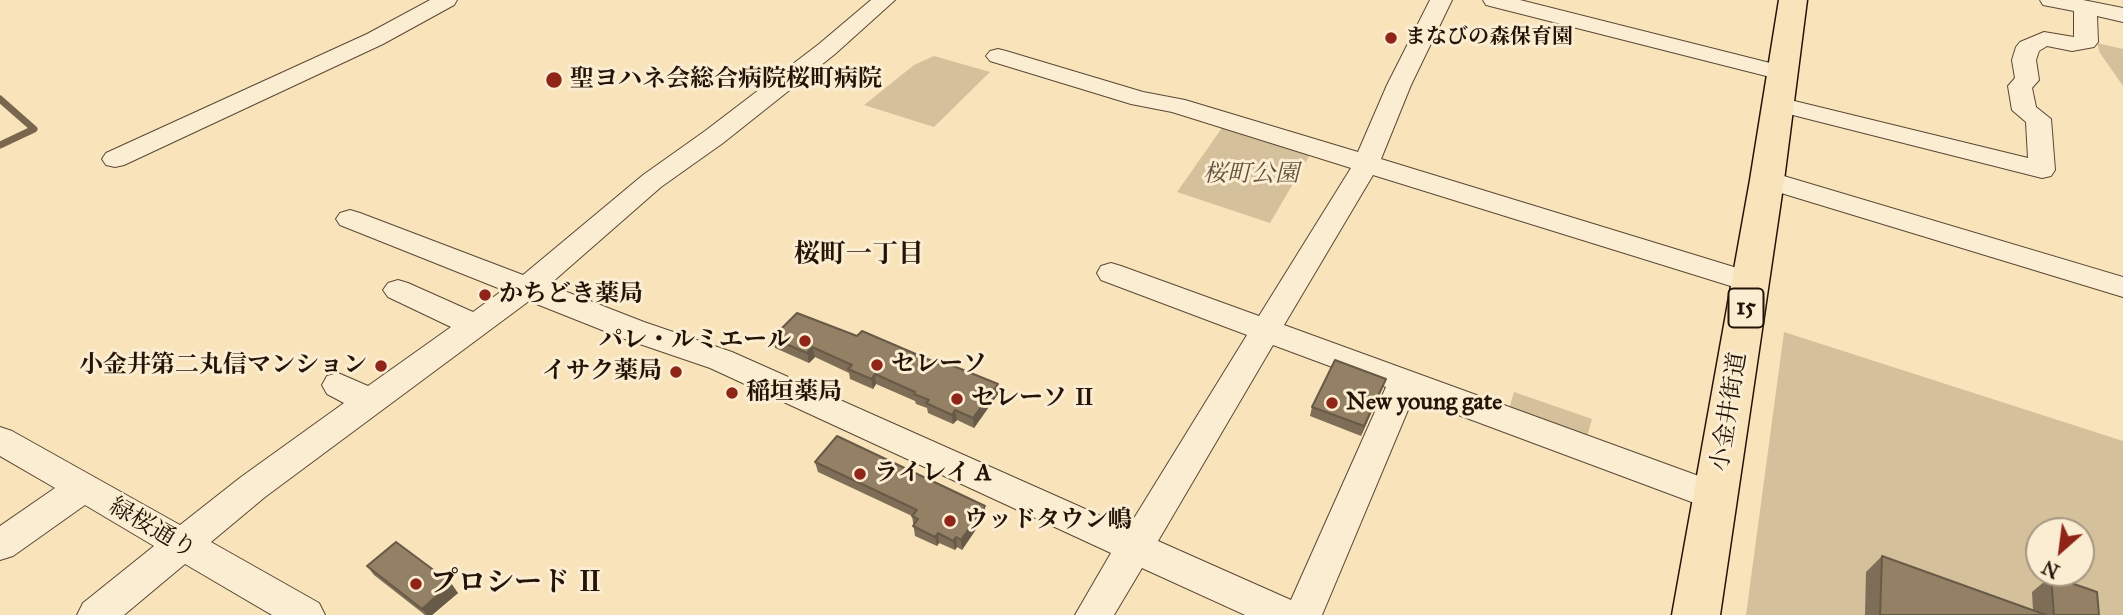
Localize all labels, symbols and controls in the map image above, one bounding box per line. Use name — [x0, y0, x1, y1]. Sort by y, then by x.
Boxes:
place label: まなびの森保育園 — [1405, 25, 1573, 51]
marker: まなびの森保育園 — [1383, 30, 1399, 46]
place label: 聖ヨハネ会総合病院桜町病院 — [570, 66, 882, 94]
marker: 聖ヨハネ会総合病院桜町病院 — [544, 70, 564, 90]
park label: 桜町公園 — [1203, 161, 1299, 189]
district label: 桜町一丁目 — [794, 240, 924, 272]
place label: かちどき薬局 — [499, 281, 643, 309]
marker: かちどき薬局 — [477, 287, 493, 303]
road number: 15 — [1728, 288, 1764, 328]
place label: パレ・ルミエール — [599, 327, 791, 355]
marker: パレ・ルミエール — [797, 333, 813, 349]
street label: 小金井街道 — [1706, 350, 1754, 474]
place label: セレーソ — [891, 351, 987, 379]
place label: 小金井第二丸信マンション — [79, 352, 367, 380]
marker: セレーソ — [869, 357, 885, 373]
marker: 小金井第二丸信マンション — [373, 358, 389, 374]
place label: イサク薬局 — [542, 358, 662, 386]
marker: イサク薬局 — [668, 364, 684, 380]
place label: 稲垣薬局 — [746, 379, 842, 407]
marker: 稲垣薬局 — [724, 385, 740, 401]
place label: セレーソ Ⅱ — [971, 385, 1096, 413]
place label: New young gate — [1346, 389, 1502, 417]
marker: セレーソ Ⅱ — [949, 391, 965, 407]
marker: New young gate — [1324, 395, 1340, 411]
place label: ライレイ A — [874, 460, 991, 488]
marker: ライレイ A — [852, 466, 868, 482]
street label: 緑桜通り — [103, 493, 201, 565]
place label: ウッドタウン嶋 — [964, 507, 1132, 535]
marker: ウッドタウン嶋 — [942, 513, 958, 529]
north arrow — [2025, 517, 2095, 587]
text: N — [2038, 555, 2063, 583]
place label: プロシード Ⅱ — [430, 567, 604, 601]
marker: プロシード Ⅱ — [408, 576, 424, 592]

